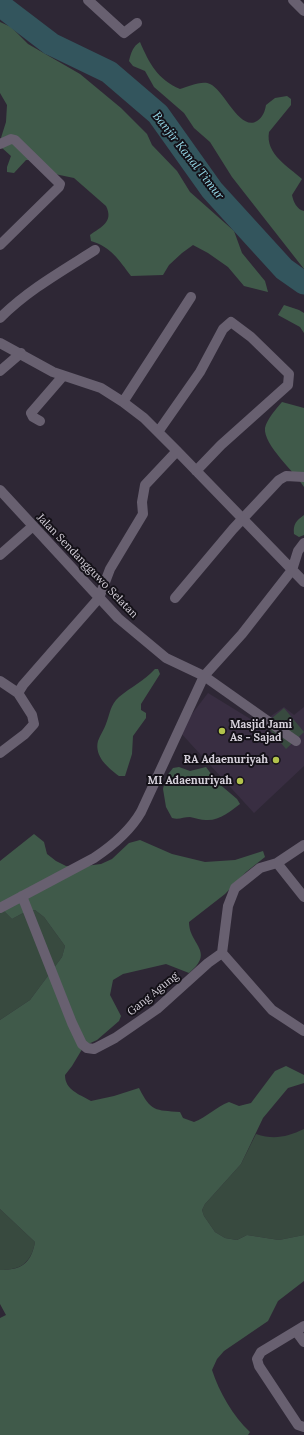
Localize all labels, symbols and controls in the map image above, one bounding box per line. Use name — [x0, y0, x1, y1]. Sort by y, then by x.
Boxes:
water label: Banjir Kanal Timur — [149, 109, 227, 203]
street label: Jalan Sendangguwo Selatan — [34, 511, 140, 621]
place label: Masjid Jami As - Sajad — [230, 718, 292, 744]
marker: Masjid Jami As - Sajad — [217, 726, 227, 736]
place label: RA Adaenuriyah — [184, 753, 268, 767]
marker: RA Adaenuriyah — [271, 755, 281, 765]
place label: MI Adaenuriyah — [148, 774, 232, 788]
marker: MI Adaenuriyah — [235, 776, 245, 786]
street label: Gang Agung — [125, 969, 181, 1019]

